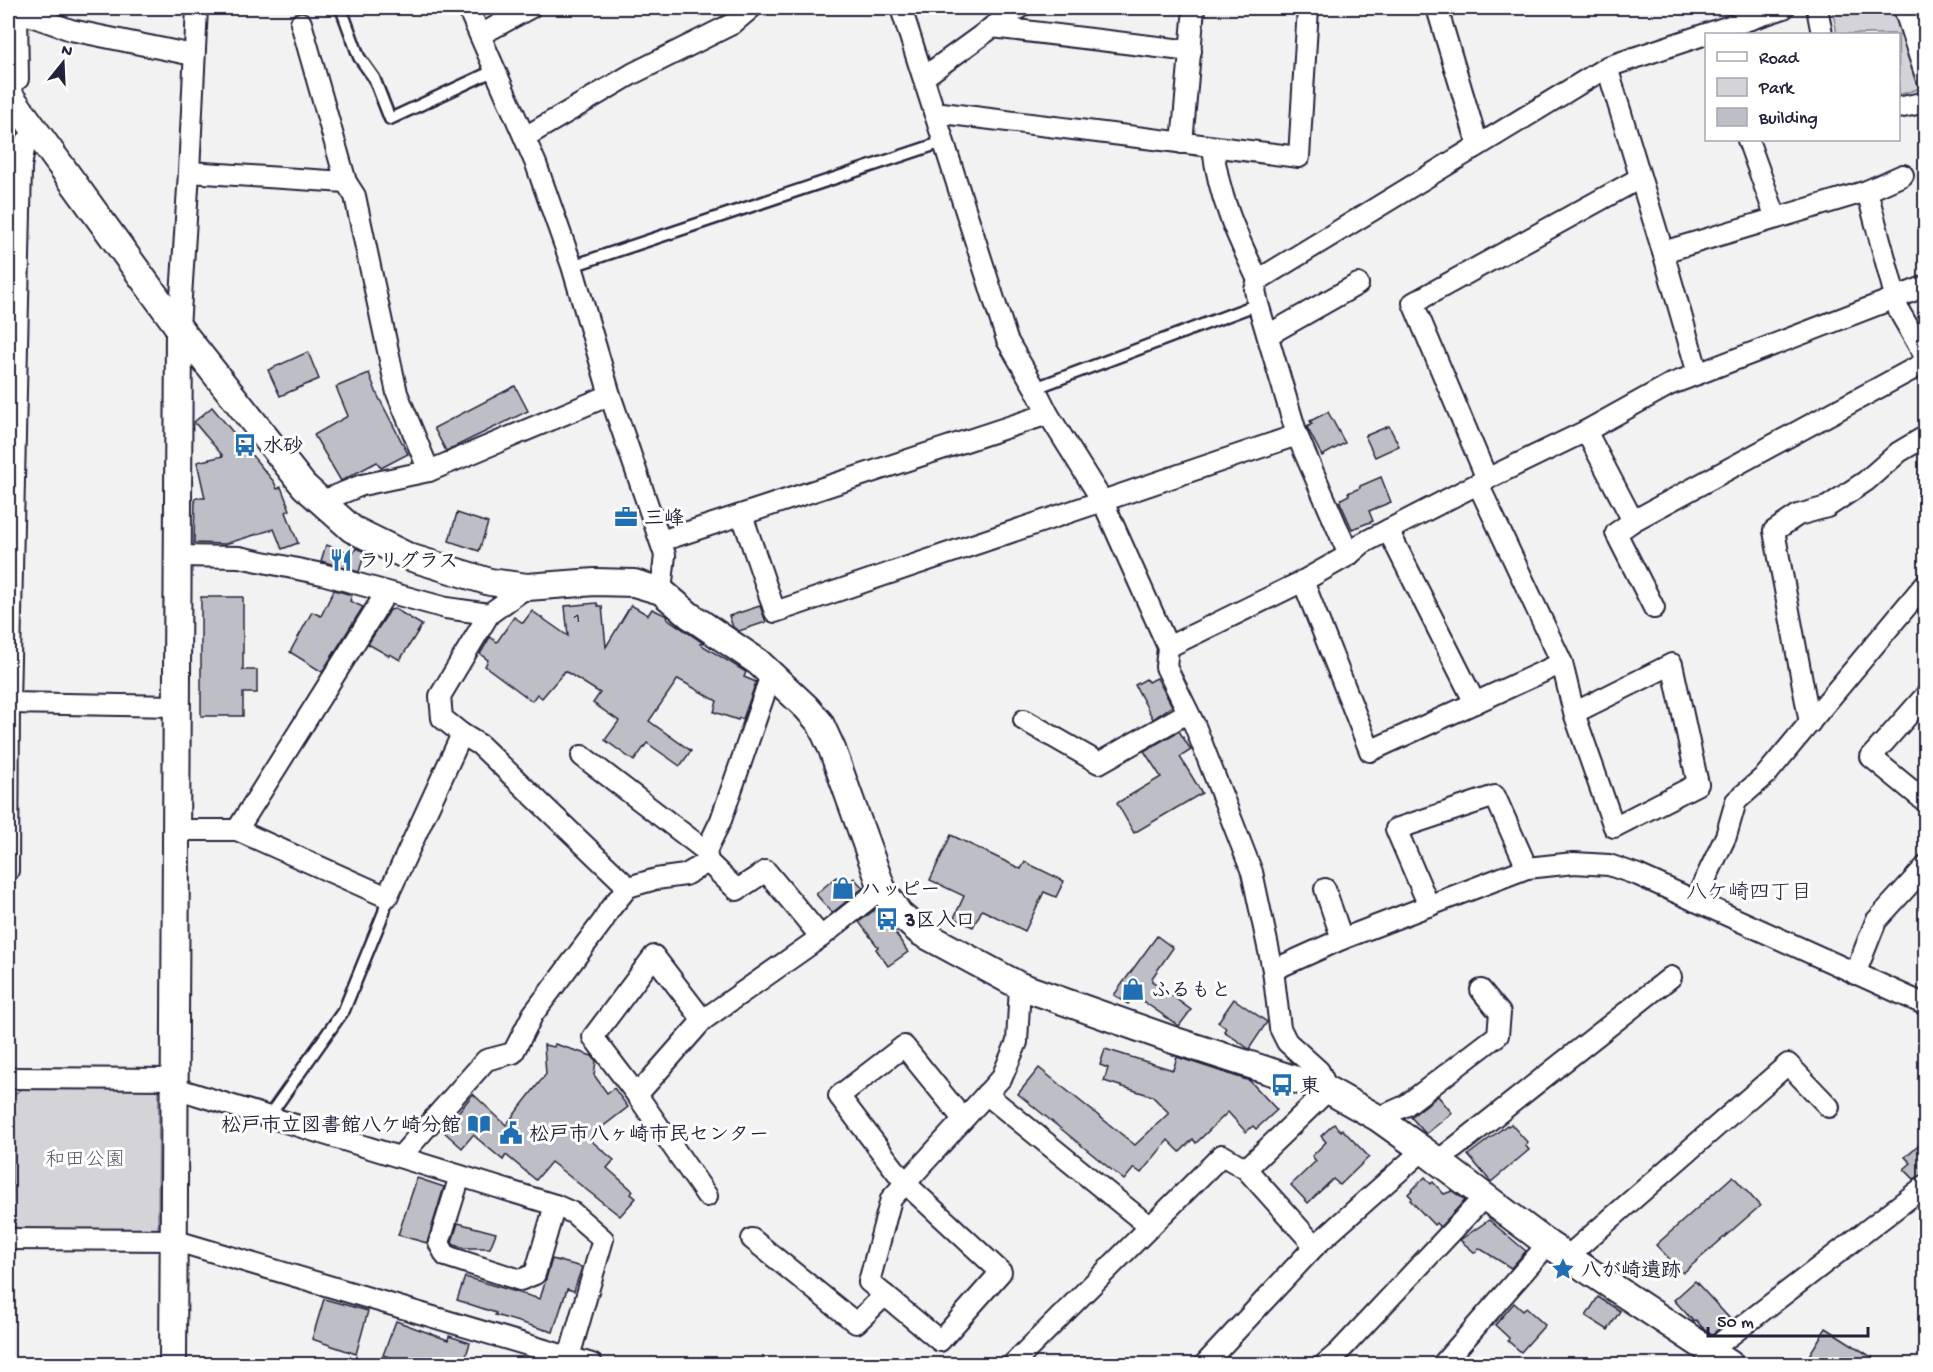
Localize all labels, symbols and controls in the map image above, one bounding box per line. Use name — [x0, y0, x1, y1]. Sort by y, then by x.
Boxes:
north arrow — [33, 33, 93, 93]
legend — [1705, 33, 1900, 141]
text: N — [59, 41, 75, 63]
text: Road — [1759, 49, 1800, 70]
text: Park — [1758, 79, 1795, 100]
text: Building — [1758, 109, 1818, 130]
bus stop icon: 水砂 — [232, 432, 258, 458]
place label: 水砂 — [263, 435, 303, 460]
office icon: 三峰 — [613, 504, 639, 530]
place label: 三峰 — [644, 507, 684, 532]
restaurant icon: ラリグラス — [328, 547, 354, 573]
place label: ラリグラス — [359, 550, 458, 575]
house number: 1 — [573, 610, 580, 629]
shop icon: ハッピー — [830, 875, 856, 901]
place label: ハッピー — [861, 880, 940, 903]
district label: 八ケ崎四丁目 — [1686, 881, 1812, 907]
bus stop icon: 3区入口 — [874, 906, 900, 932]
place label: 3区入口 — [904, 910, 975, 934]
shop icon: ふるもと — [1120, 976, 1146, 1002]
place label: ふるもと — [1151, 980, 1231, 1004]
bus stop icon: 東 — [1269, 1072, 1295, 1098]
place label: 東 — [1300, 1075, 1320, 1100]
library icon: 松戸市立図書館八ケ崎分館 — [466, 1111, 492, 1137]
place label: 松戸市立図書館八ケ崎分館 — [221, 1114, 461, 1139]
public building icon: 松戸市八ヶ崎市民センター — [498, 1120, 524, 1146]
place label: 松戸市八ヶ崎市民センター — [529, 1123, 769, 1148]
park label: 和田公園 — [45, 1149, 125, 1173]
place icon: 八が崎遺跡 — [1550, 1256, 1576, 1282]
place label: 八が崎遺跡 — [1581, 1259, 1681, 1284]
scale bar — [1708, 1300, 1868, 1338]
text: 50 m — [1717, 1313, 1754, 1334]

